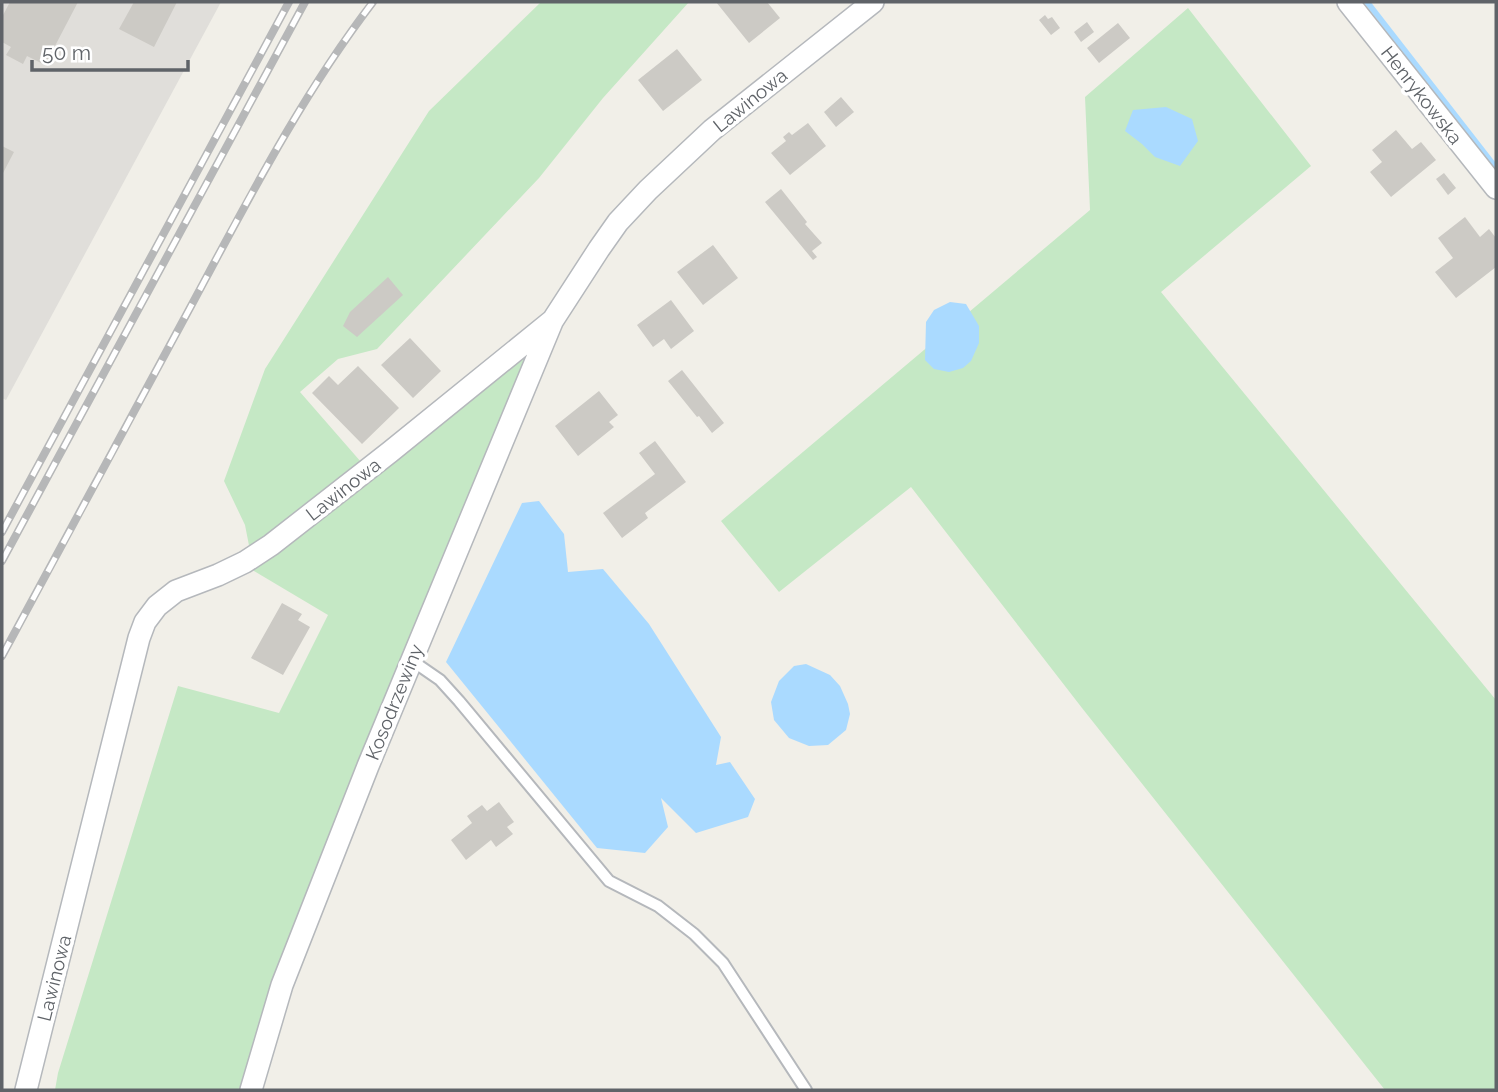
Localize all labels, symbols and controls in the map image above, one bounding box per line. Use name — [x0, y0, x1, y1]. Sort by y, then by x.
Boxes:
scale bar — [32, 28, 187, 72]
text: 50 m — [42, 40, 91, 65]
street label: Henrykowska — [1377, 42, 1467, 148]
street label: Lawinowa — [709, 64, 791, 136]
street label: Lawinowa — [301, 453, 385, 525]
street label: Kosodrzewiny — [361, 641, 427, 763]
street label: Lawinowa — [33, 932, 75, 1024]

